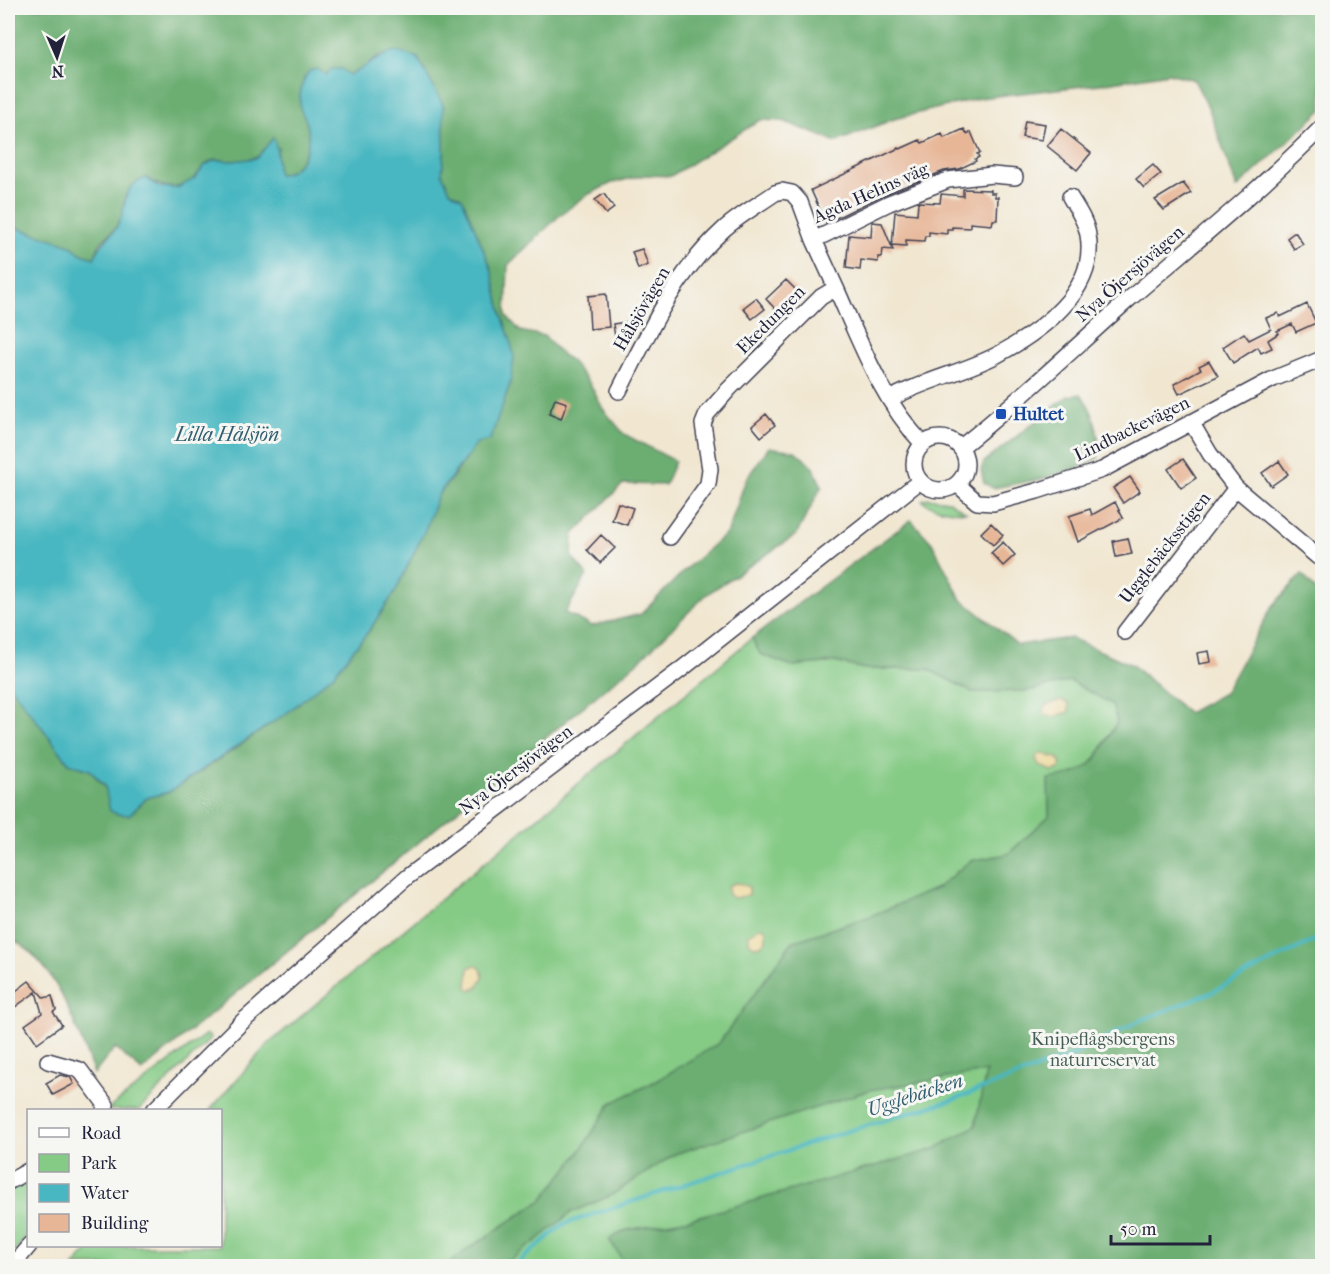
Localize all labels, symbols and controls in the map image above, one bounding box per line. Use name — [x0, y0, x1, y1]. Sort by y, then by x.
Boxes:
north arrow — [27, 27, 87, 87]
text: N — [50, 62, 64, 81]
street label: Agda Helins väg — [809, 158, 932, 228]
street label: Nya Öjersjövägen — [1071, 220, 1189, 327]
street label: Hålsjövägen — [609, 263, 675, 355]
street label: Ekedungen — [732, 281, 810, 359]
street label: Lindbackevägen — [1071, 392, 1194, 466]
place label: Hultet — [1013, 404, 1064, 425]
marker: Hultet — [994, 407, 1008, 421]
water label: Lilla Hålsjön — [173, 423, 279, 446]
street label: Ugglebäcksstigen — [1115, 488, 1215, 608]
street label: Nya Öjersjövägen — [455, 719, 577, 819]
park label: Knipeflågsbergens naturreservat — [1031, 1029, 1175, 1071]
water label: Ugglebäcken — [864, 1069, 966, 1121]
legend — [27, 1109, 222, 1247]
text: Road — [81, 1123, 121, 1144]
text: Park — [81, 1153, 118, 1174]
text: Water — [80, 1183, 129, 1204]
scale bar — [1111, 1208, 1210, 1246]
text: Building — [81, 1213, 149, 1234]
text: 50 m — [1120, 1219, 1157, 1240]

